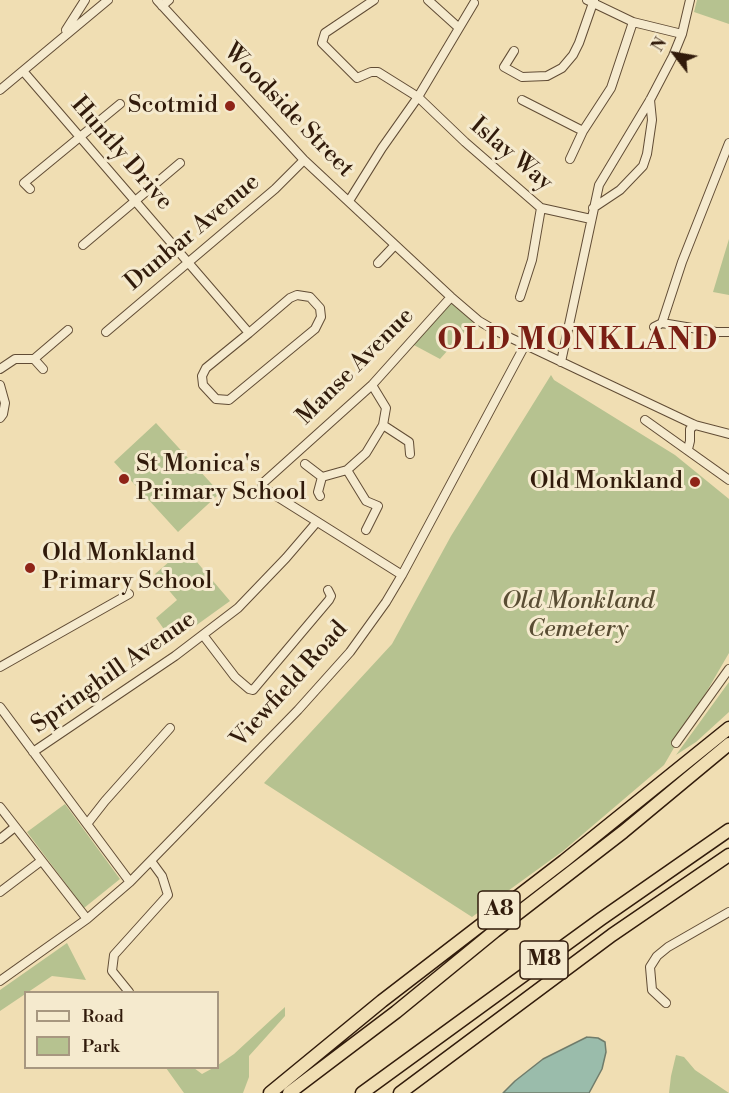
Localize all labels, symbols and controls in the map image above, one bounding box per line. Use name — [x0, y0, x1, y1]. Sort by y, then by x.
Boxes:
north arrow — [645, 24, 705, 84]
text: N — [648, 34, 671, 55]
street label: Woodside Street — [217, 38, 359, 184]
street label: Huntly Drive — [64, 91, 178, 217]
place label: Scotmid — [128, 92, 218, 120]
marker: Scotmid — [223, 99, 237, 113]
street label: Islay Way — [464, 112, 558, 198]
street label: Dunbar Avenue — [120, 168, 266, 298]
street label: Manse Avenue — [291, 302, 421, 432]
district label: OLD MONKLAND — [438, 324, 718, 360]
place label: St Monica's Primary School — [136, 451, 306, 507]
place label: Old Monkland — [530, 468, 683, 496]
marker: St Monica's Primary School — [117, 472, 131, 486]
marker: Old Monkland — [688, 475, 702, 489]
place label: Old Monkland Primary School — [42, 540, 212, 596]
marker: Old Monkland Primary School — [23, 561, 37, 575]
park label: Old Monkland Cemetery — [502, 588, 654, 644]
street label: Springhill Avenue — [26, 606, 202, 740]
street label: Viewfield Road — [226, 616, 354, 754]
road number: A8 — [478, 891, 520, 929]
road number: M8 — [520, 941, 568, 979]
legend — [24, 991, 219, 1069]
text: Road — [82, 1005, 124, 1028]
text: Park — [82, 1035, 119, 1058]

